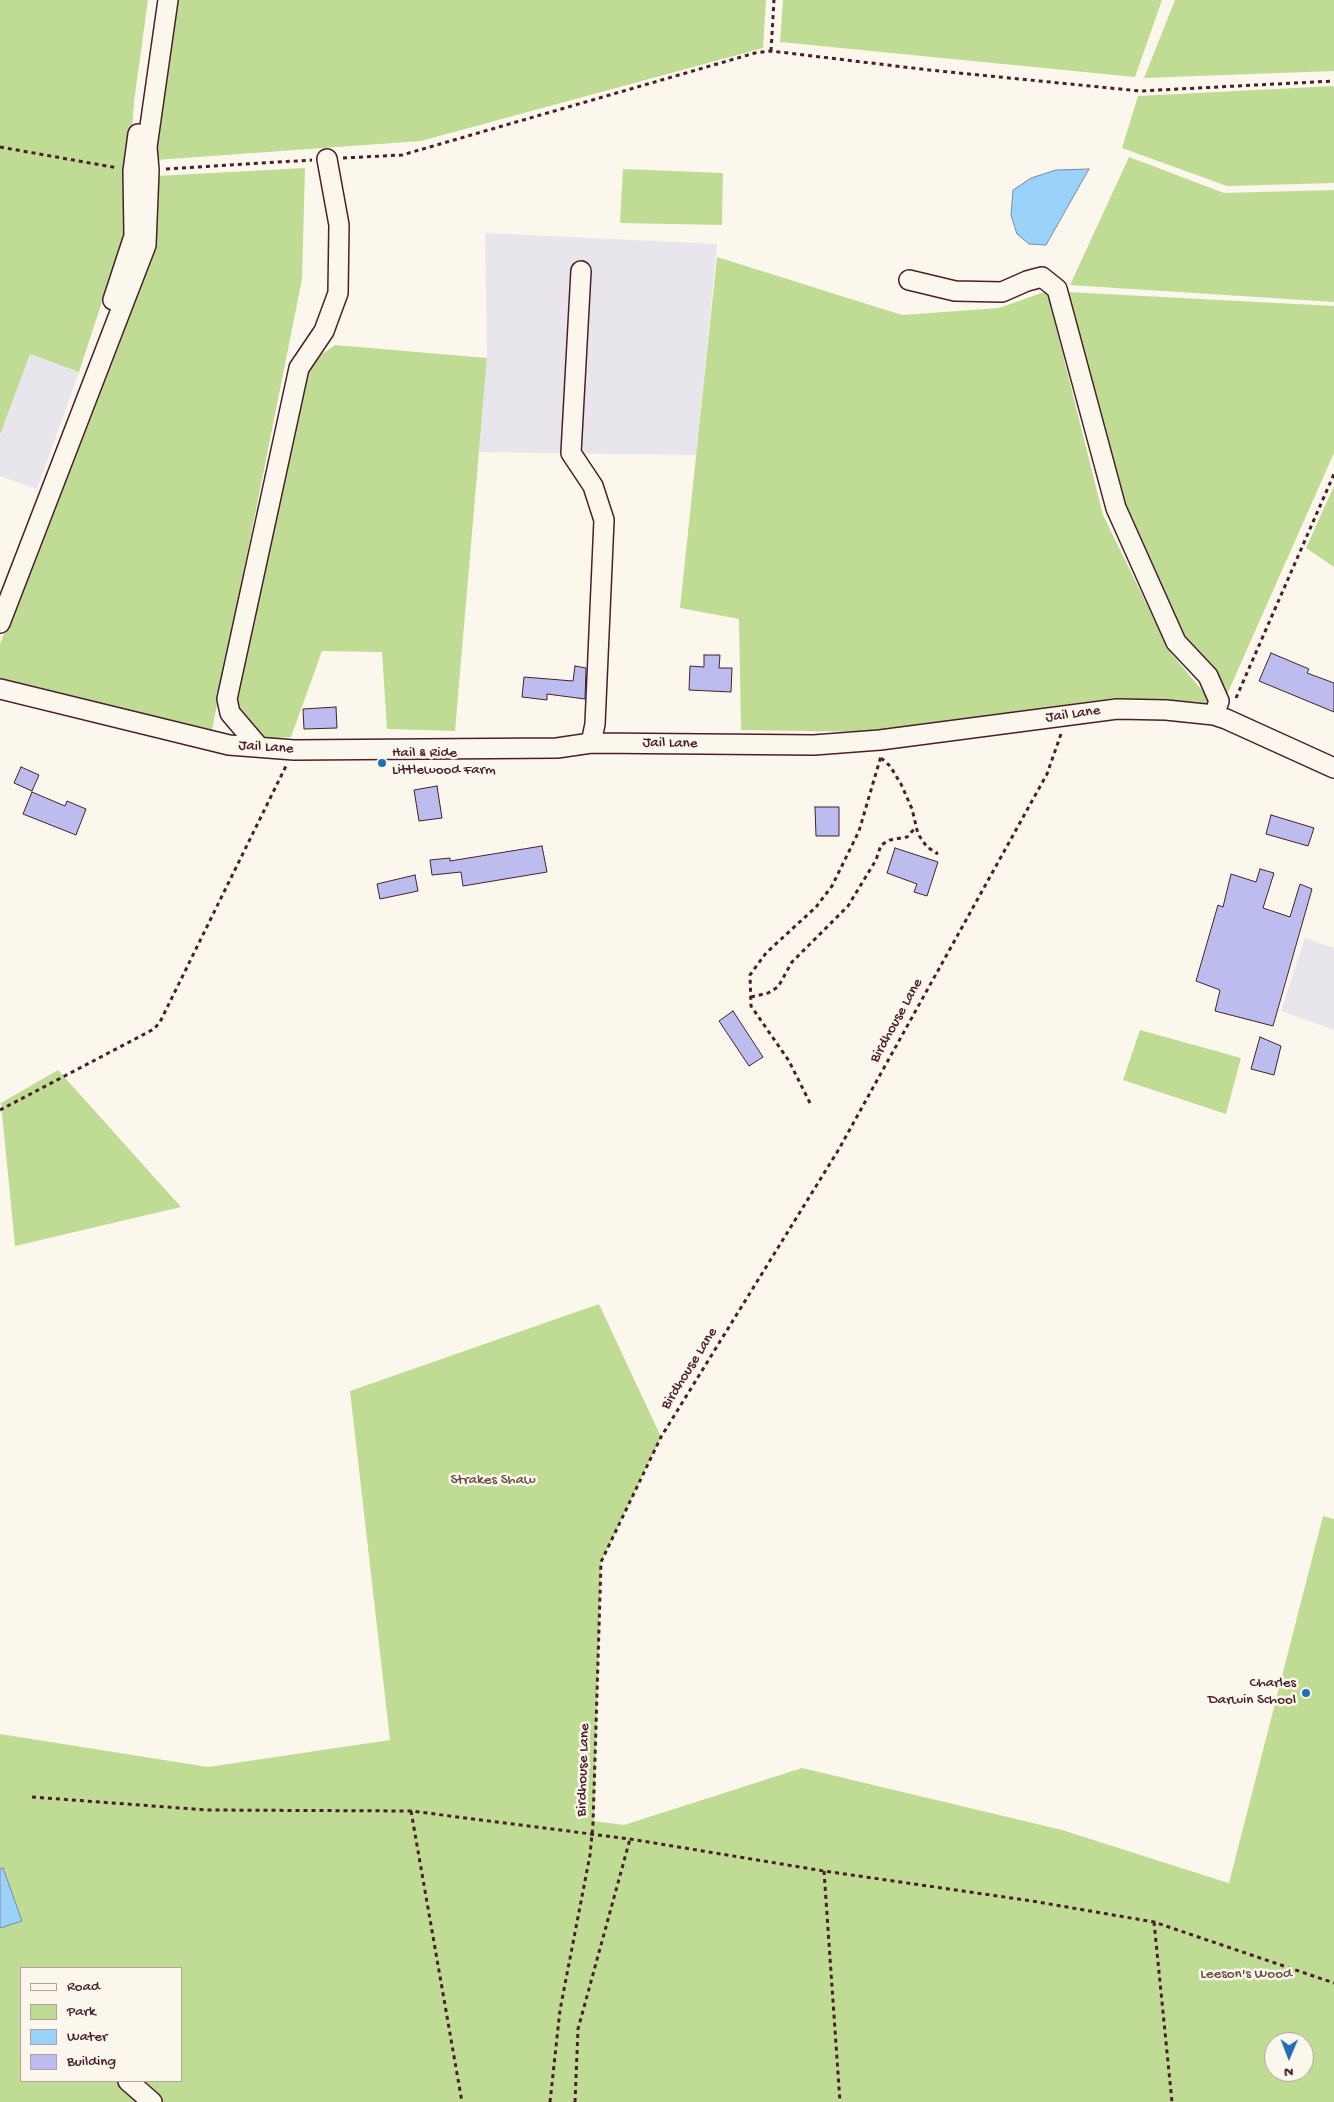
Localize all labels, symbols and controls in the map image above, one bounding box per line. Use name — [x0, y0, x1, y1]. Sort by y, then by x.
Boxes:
street label: Jail Lane — [1044, 702, 1102, 728]
street label: Jail Lane — [642, 735, 698, 753]
street label: Jail Lane — [238, 737, 294, 759]
place label: Hail & Ride Littlewood Farm — [392, 745, 496, 780]
marker: Hail & Ride Littlewood Farm — [376, 757, 388, 769]
street label: Birdhouse Lane — [866, 976, 928, 1066]
street label: Birdhouse Lane — [658, 1325, 722, 1413]
park label: Strakes Shaw — [450, 1472, 536, 1490]
place label: Charles Darwin School — [1208, 1675, 1296, 1710]
marker: Charles Darwin School — [1300, 1687, 1312, 1699]
street label: Birdhouse Lane — [573, 1723, 595, 1817]
park label: Leeson's Wood — [1200, 1966, 1292, 1984]
legend — [20, 1967, 182, 2082]
text: Road — [67, 1978, 100, 1996]
text: Park — [67, 2003, 96, 2021]
text: Water — [67, 2028, 107, 2046]
north arrow — [1264, 2032, 1314, 2082]
text: Building — [67, 2053, 116, 2071]
text: N — [1284, 2063, 1293, 2080]

